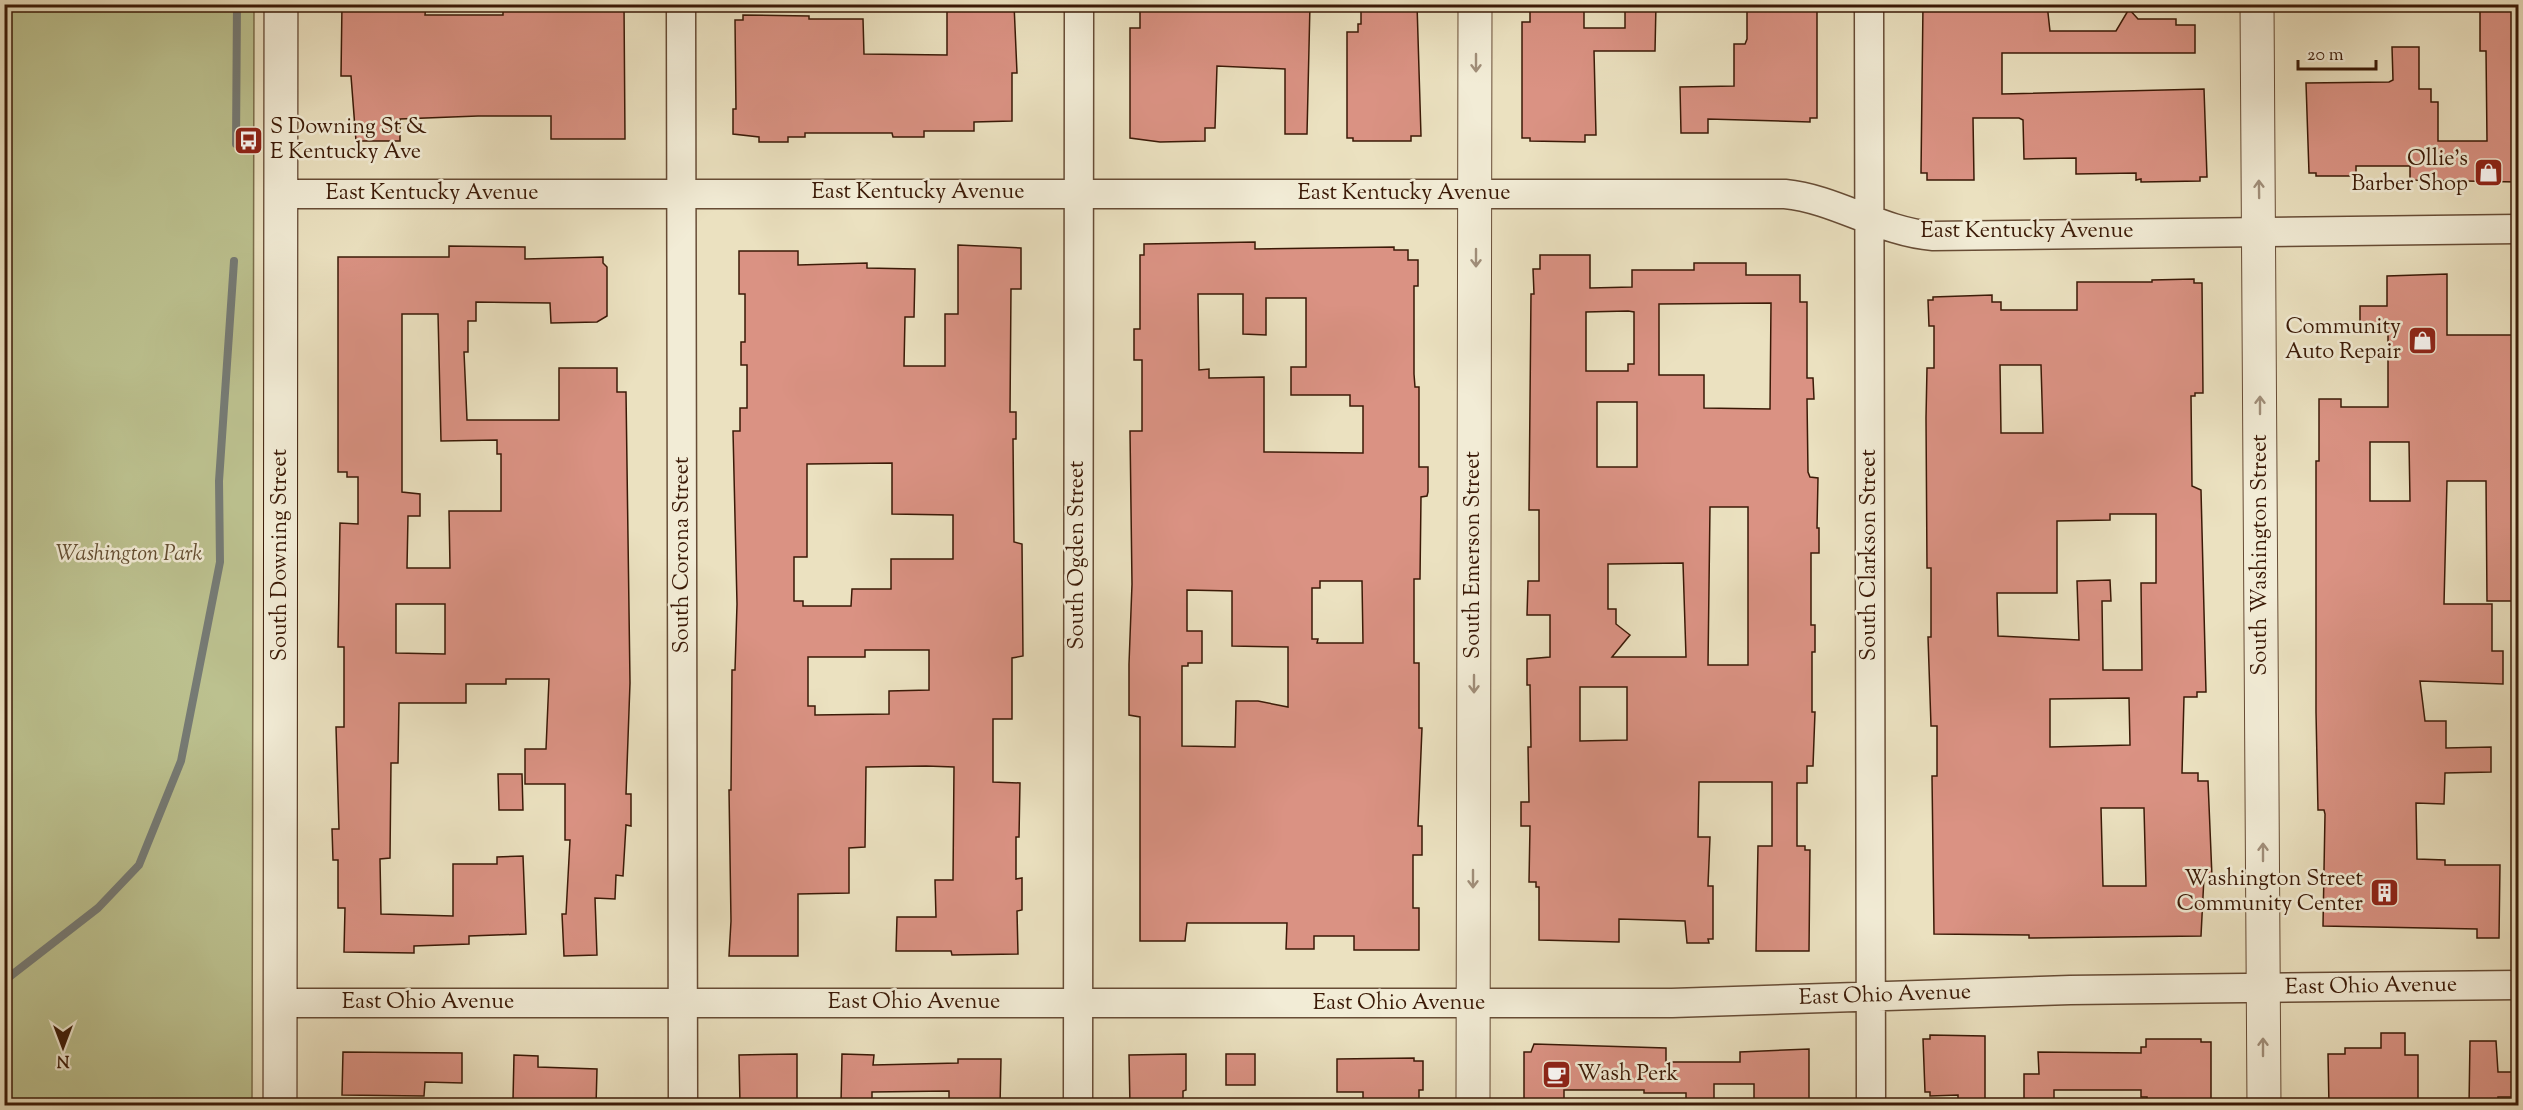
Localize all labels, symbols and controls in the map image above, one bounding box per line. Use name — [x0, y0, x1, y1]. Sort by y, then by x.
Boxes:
scale bar — [2298, 33, 2376, 71]
text: 20 m — [2307, 43, 2344, 69]
one-way arrow — [1470, 52, 1482, 72]
place label: S Downing St & E Kentucky Ave — [270, 112, 427, 169]
bus stop icon: S Downing St & E Kentucky Ave — [233, 125, 265, 157]
place label: Ollie’s Barber Shop — [2351, 144, 2468, 201]
shop icon: Ollie’s Barber Shop — [2473, 157, 2505, 189]
street label: East Kentucky Avenue — [811, 177, 1025, 209]
street label: East Kentucky Avenue — [325, 178, 539, 210]
street label: East Kentucky Avenue — [1297, 178, 1511, 210]
one-way arrow — [2253, 180, 2265, 200]
street label: East Kentucky Avenue — [1920, 216, 2134, 248]
one-way arrow — [1470, 247, 1482, 267]
place label: Community Auto Repair — [2285, 312, 2401, 369]
shop icon: Community Auto Repair — [2406, 325, 2438, 357]
one-way arrow — [2254, 396, 2266, 416]
street label: South Washington Street — [2245, 434, 2277, 676]
street label: South Downing Street — [265, 448, 297, 661]
street label: South Clarkson Street — [1854, 449, 1886, 661]
street label: South Emerson Street — [1458, 451, 1490, 659]
street label: South Corona Street — [667, 456, 699, 654]
street label: South Ogden Street — [1062, 460, 1094, 650]
park label: Washington Park — [56, 539, 202, 571]
one-way arrow — [1468, 673, 1480, 693]
one-way arrow — [2257, 843, 2268, 863]
place label: Washington Street Community Center — [2177, 864, 2363, 921]
one-way arrow — [1467, 868, 1479, 888]
building icon: Washington Street Community Center — [2368, 877, 2400, 909]
street label: East Ohio Avenue — [2285, 969, 2457, 1005]
street label: East Ohio Avenue — [1798, 977, 1972, 1015]
street label: East Ohio Avenue — [342, 987, 514, 1019]
street label: East Ohio Avenue — [828, 987, 1000, 1019]
street label: East Ohio Avenue — [1313, 988, 1485, 1020]
north arrow — [33, 1017, 93, 1077]
one-way arrow — [2258, 1038, 2269, 1058]
text: N — [56, 1048, 69, 1071]
cafe icon: Wash Perk — [1540, 1059, 1572, 1091]
place label: Wash Perk — [1577, 1059, 1678, 1091]

